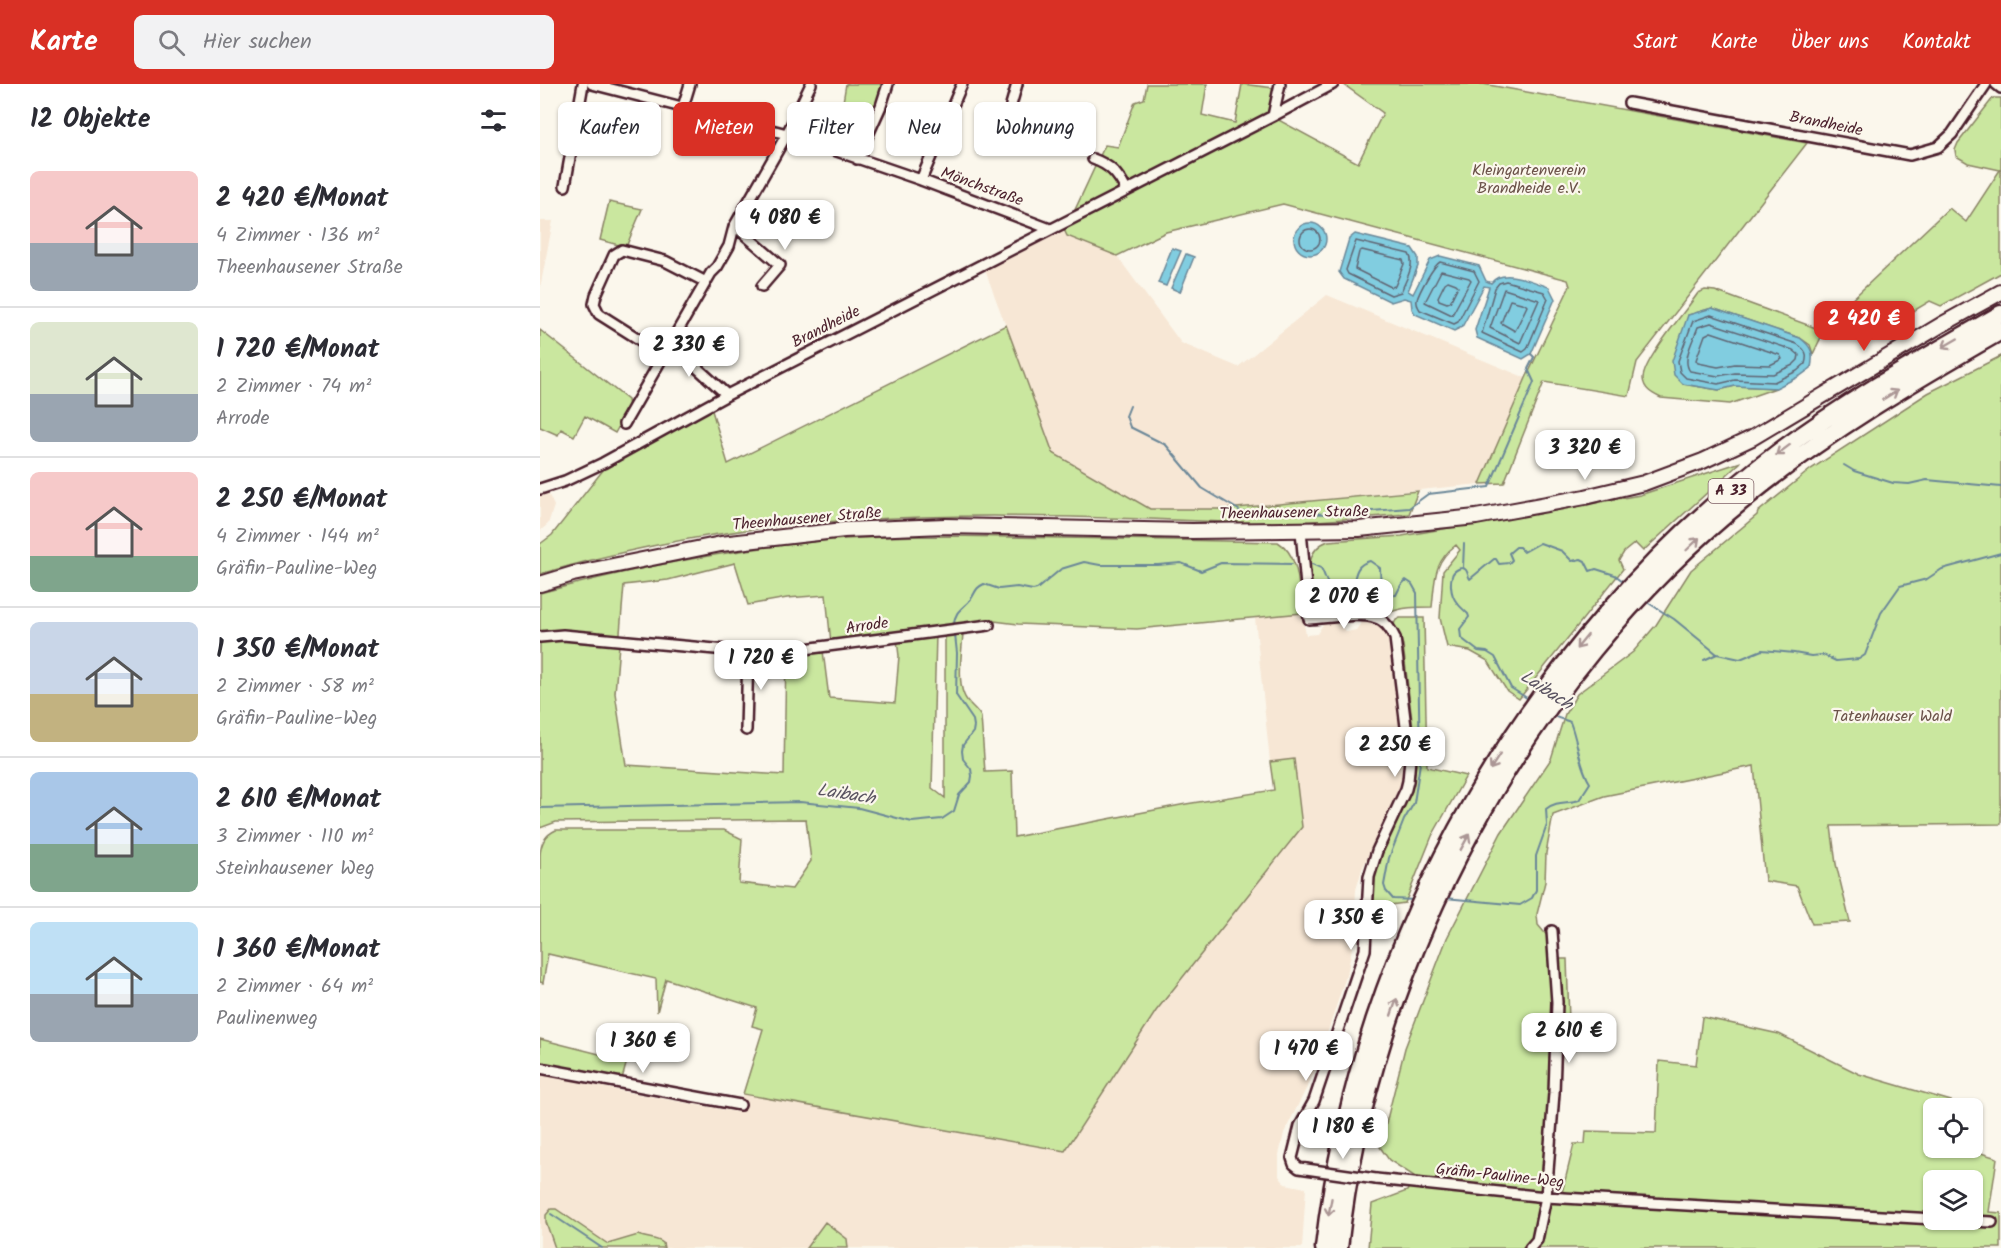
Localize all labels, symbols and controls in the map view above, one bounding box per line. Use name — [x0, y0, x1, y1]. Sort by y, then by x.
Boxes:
search box — [134, 15, 554, 69]
text: Karte — [30, 20, 98, 65]
text: Hier suchen — [203, 25, 312, 60]
icon: search — [155, 26, 188, 59]
text: Start — [1633, 26, 1678, 59]
text: Karte — [1711, 26, 1757, 59]
text: Über uns — [1790, 26, 1869, 59]
text: Kontakt — [1902, 26, 1971, 59]
text: 12 Objekte — [30, 99, 151, 141]
chip: Kaufen — [558, 102, 661, 156]
chip: Mieten — [673, 102, 775, 156]
chip: Filter — [787, 102, 874, 156]
chip: Neu — [886, 102, 962, 156]
chip: Wohnung — [974, 102, 1096, 156]
icon: filters — [477, 104, 510, 137]
street label: Brandheide — [1787, 105, 1865, 143]
park label: Kleingartenverein Brandheide e.V. — [1472, 158, 1586, 201]
street label: Mönchstraße — [937, 160, 1027, 214]
text: 2 420 €/Monat — [216, 178, 389, 220]
icon: home — [78, 195, 150, 267]
pin: 4 080 € — [730, 200, 840, 251]
text: 4 080 € — [749, 203, 821, 235]
text: 4 Zimmer · 136 m² — [216, 220, 379, 252]
text: Theenhausener Straße — [216, 252, 403, 284]
street label: Brandheide — [787, 299, 865, 355]
pin: 2 420 € — [1809, 301, 1919, 352]
text: 2 420 € — [1828, 304, 1900, 336]
pin: 2 330 € — [634, 327, 744, 378]
text: 1 720 €/Monat — [216, 329, 379, 371]
text: 2 330 € — [653, 330, 725, 362]
one-way arrow — [1942, 338, 1959, 350]
icon: home — [78, 346, 150, 418]
text: 2 Zimmer · 74 m² — [216, 371, 371, 403]
one-way arrow — [1881, 389, 1898, 401]
text: Arrode — [216, 403, 269, 435]
pin: 3 320 € — [1530, 430, 1640, 481]
text: 3 320 € — [1549, 433, 1621, 465]
one-way arrow — [1775, 443, 1791, 456]
text: 2 250 €/Monat — [216, 479, 388, 521]
road number: A 33 — [1708, 479, 1754, 503]
icon: home — [78, 496, 150, 568]
street label: Theenhausener Straße — [1219, 499, 1369, 527]
street label: Theenhausener Straße — [732, 500, 882, 538]
text: 4 Zimmer · 144 m² — [216, 521, 379, 553]
one-way arrow — [1685, 537, 1700, 551]
text: Gräfin-Pauline-Weg — [216, 553, 377, 585]
pin: 2 070 € — [1289, 579, 1399, 630]
text: 2 070 € — [1309, 582, 1379, 614]
street label: Arrode — [844, 611, 890, 641]
text: 1 350 €/Monat — [216, 629, 379, 671]
one-way arrow — [1576, 634, 1589, 650]
pin: 1 720 € — [706, 640, 816, 691]
text: 1 720 € — [728, 643, 794, 675]
icon: home — [78, 646, 150, 718]
water label: Laibach — [1514, 663, 1579, 720]
text: 2 Zimmer · 58 m² — [216, 671, 374, 703]
text: Gräfin-Pauline-Weg — [216, 703, 377, 735]
park label: Tatenhauser Wald — [1832, 704, 1953, 729]
pin: 2 250 € — [1340, 727, 1450, 778]
text: 2 250 € — [1359, 730, 1431, 762]
one-way arrow — [1489, 753, 1501, 770]
water label: Laibach — [815, 776, 878, 814]
text: 2 610 €/Monat — [216, 779, 381, 821]
icon: home — [78, 796, 150, 868]
text: 3 Zimmer · 110 m² — [216, 821, 374, 853]
one-way arrow — [1460, 833, 1471, 851]
text: Steinhausener Weg — [216, 853, 374, 885]
pin: 1 350 € — [1296, 900, 1406, 951]
text: 1 350 € — [1318, 903, 1384, 935]
text: 1 360 €/Monat — [216, 929, 380, 971]
icon: home — [78, 946, 150, 1018]
text: 2 Zimmer · 64 m² — [216, 971, 373, 1003]
one-way arrow — [1389, 998, 1400, 1017]
text: Paulinenweg — [216, 1003, 318, 1035]
pin: 2 610 € — [1514, 1013, 1624, 1064]
text: 2 610 € — [1536, 1016, 1602, 1048]
pin: 1 360 € — [588, 1023, 698, 1074]
text: 1 360 € — [610, 1026, 676, 1058]
pin: 1 470 € — [1251, 1031, 1361, 1082]
text: 1 470 € — [1274, 1034, 1338, 1066]
map controls — [1923, 1098, 1983, 1230]
button: locate — [1923, 1098, 1983, 1158]
pin: 1 180 € — [1288, 1109, 1398, 1160]
text: 1 180 € — [1312, 1112, 1374, 1144]
street label: Gräfin-Pauline-Weg — [1435, 1157, 1565, 1195]
button: layers — [1923, 1170, 1983, 1230]
one-way arrow — [1324, 1196, 1335, 1216]

